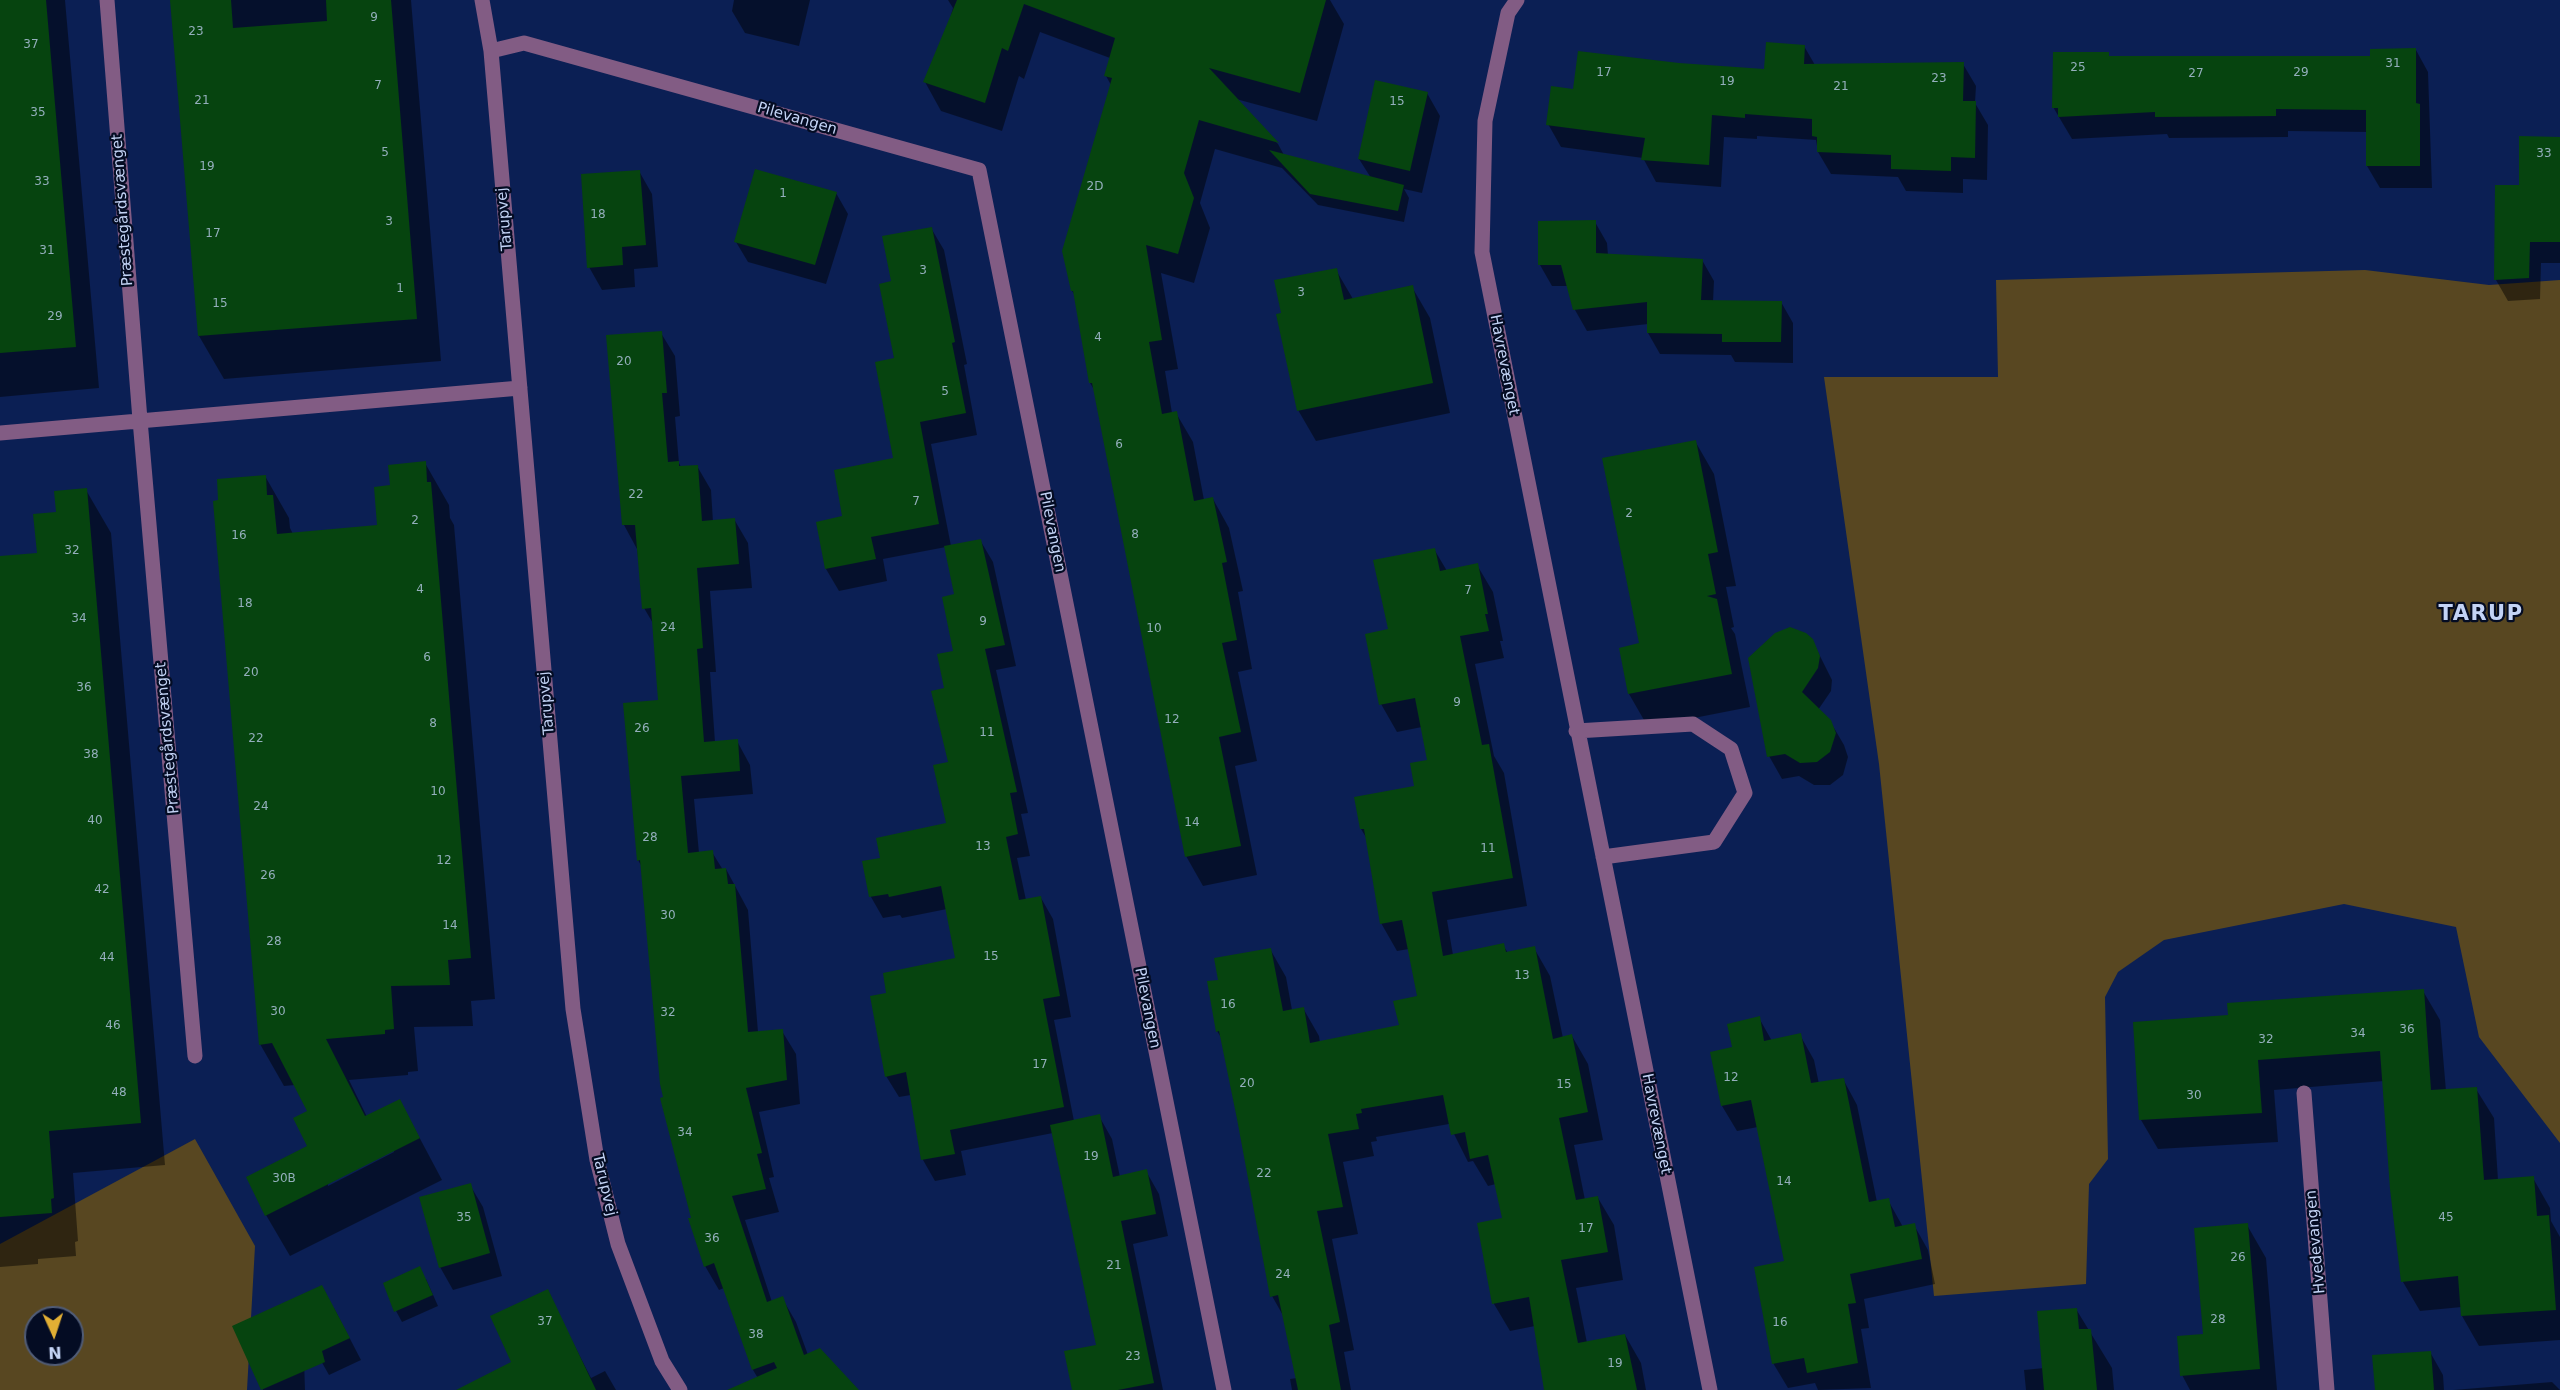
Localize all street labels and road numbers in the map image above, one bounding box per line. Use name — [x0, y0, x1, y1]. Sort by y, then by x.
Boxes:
street label: Pilevangen — [755, 99, 839, 139]
street label: Præstegårdsvænget — [109, 133, 137, 287]
street label: Tarupvej — [493, 187, 517, 251]
street label: Havrevænget — [1485, 313, 1523, 417]
street label: Pilevangen — [1035, 490, 1069, 574]
street label: Præstegårdsvænget — [152, 661, 184, 815]
street label: Tarupvej — [535, 671, 559, 735]
street label: Pilevangen — [1130, 966, 1164, 1050]
street label: Havrevænget — [1637, 1072, 1675, 1176]
street label: Tarupvej — [588, 1152, 620, 1218]
street label: Hvedevangen — [2303, 1189, 2329, 1295]

